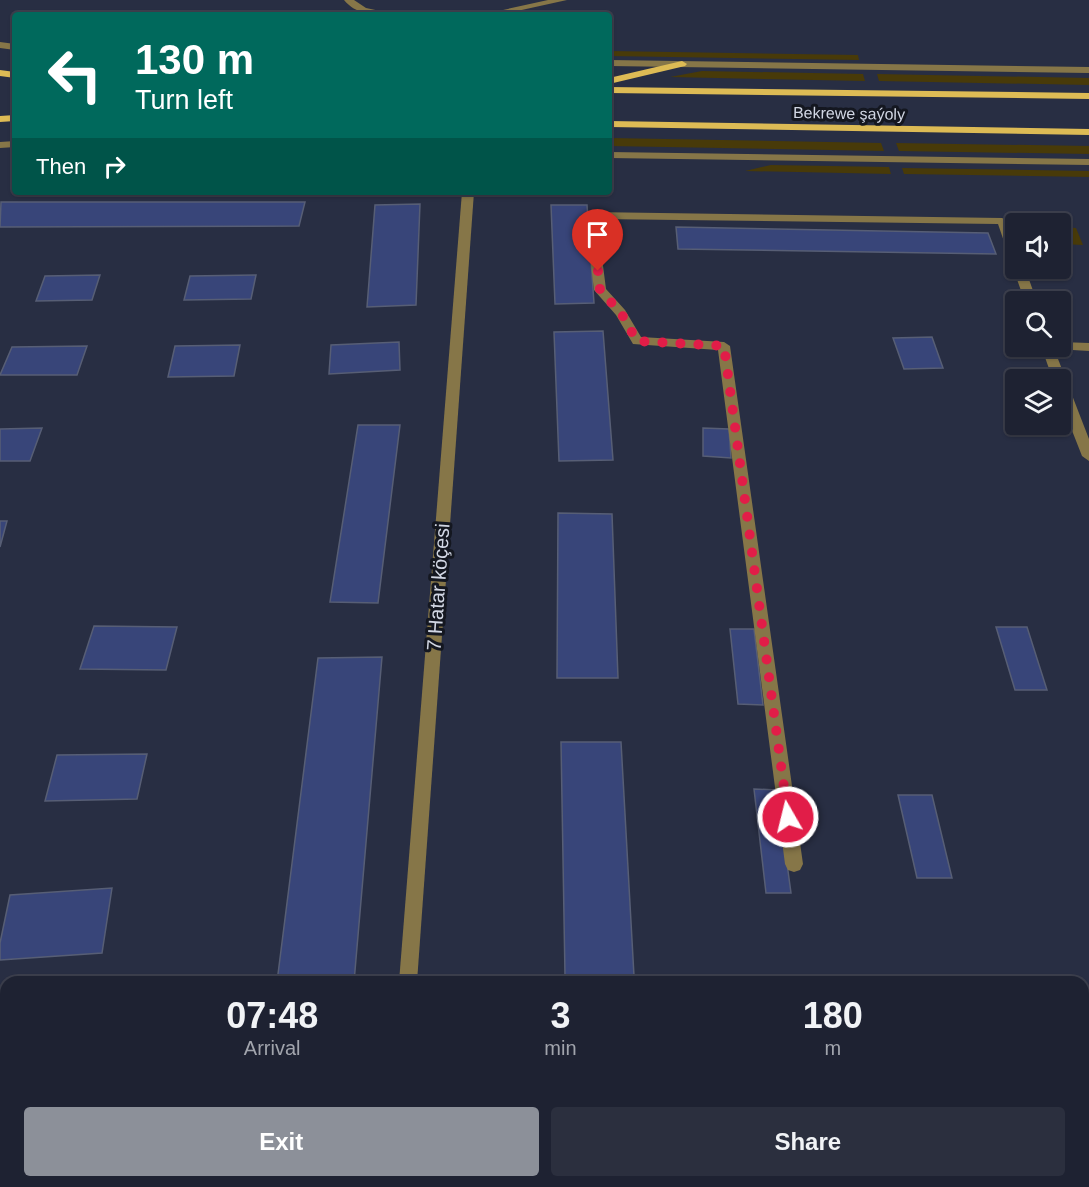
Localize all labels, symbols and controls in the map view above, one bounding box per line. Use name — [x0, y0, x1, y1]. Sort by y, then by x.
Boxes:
icon: left — [36, 36, 114, 114]
text: 130 m — [135, 36, 254, 83]
text: Turn left — [135, 85, 233, 115]
street label: Bekrewe şaýoly — [793, 104, 905, 123]
icon: right — [98, 150, 131, 183]
text: Then — [36, 154, 86, 179]
pin — [572, 209, 623, 271]
map controls — [1005, 213, 1071, 435]
button: sound — [1005, 213, 1071, 279]
icon: arrive — [581, 218, 614, 251]
button: search — [1005, 291, 1071, 357]
button: layers — [1005, 369, 1071, 435]
street label: 7 Hatar köçesi — [423, 522, 453, 652]
position arrow — [756, 785, 820, 849]
text: 07:48 — [226, 995, 318, 1036]
text: 3 — [550, 995, 570, 1036]
text: 180 — [803, 995, 863, 1036]
text: Arrival — [244, 1037, 301, 1059]
text: min — [544, 1037, 577, 1059]
text: m — [824, 1037, 841, 1059]
button: Exit — [24, 1107, 539, 1176]
button: Share — [551, 1107, 1065, 1176]

